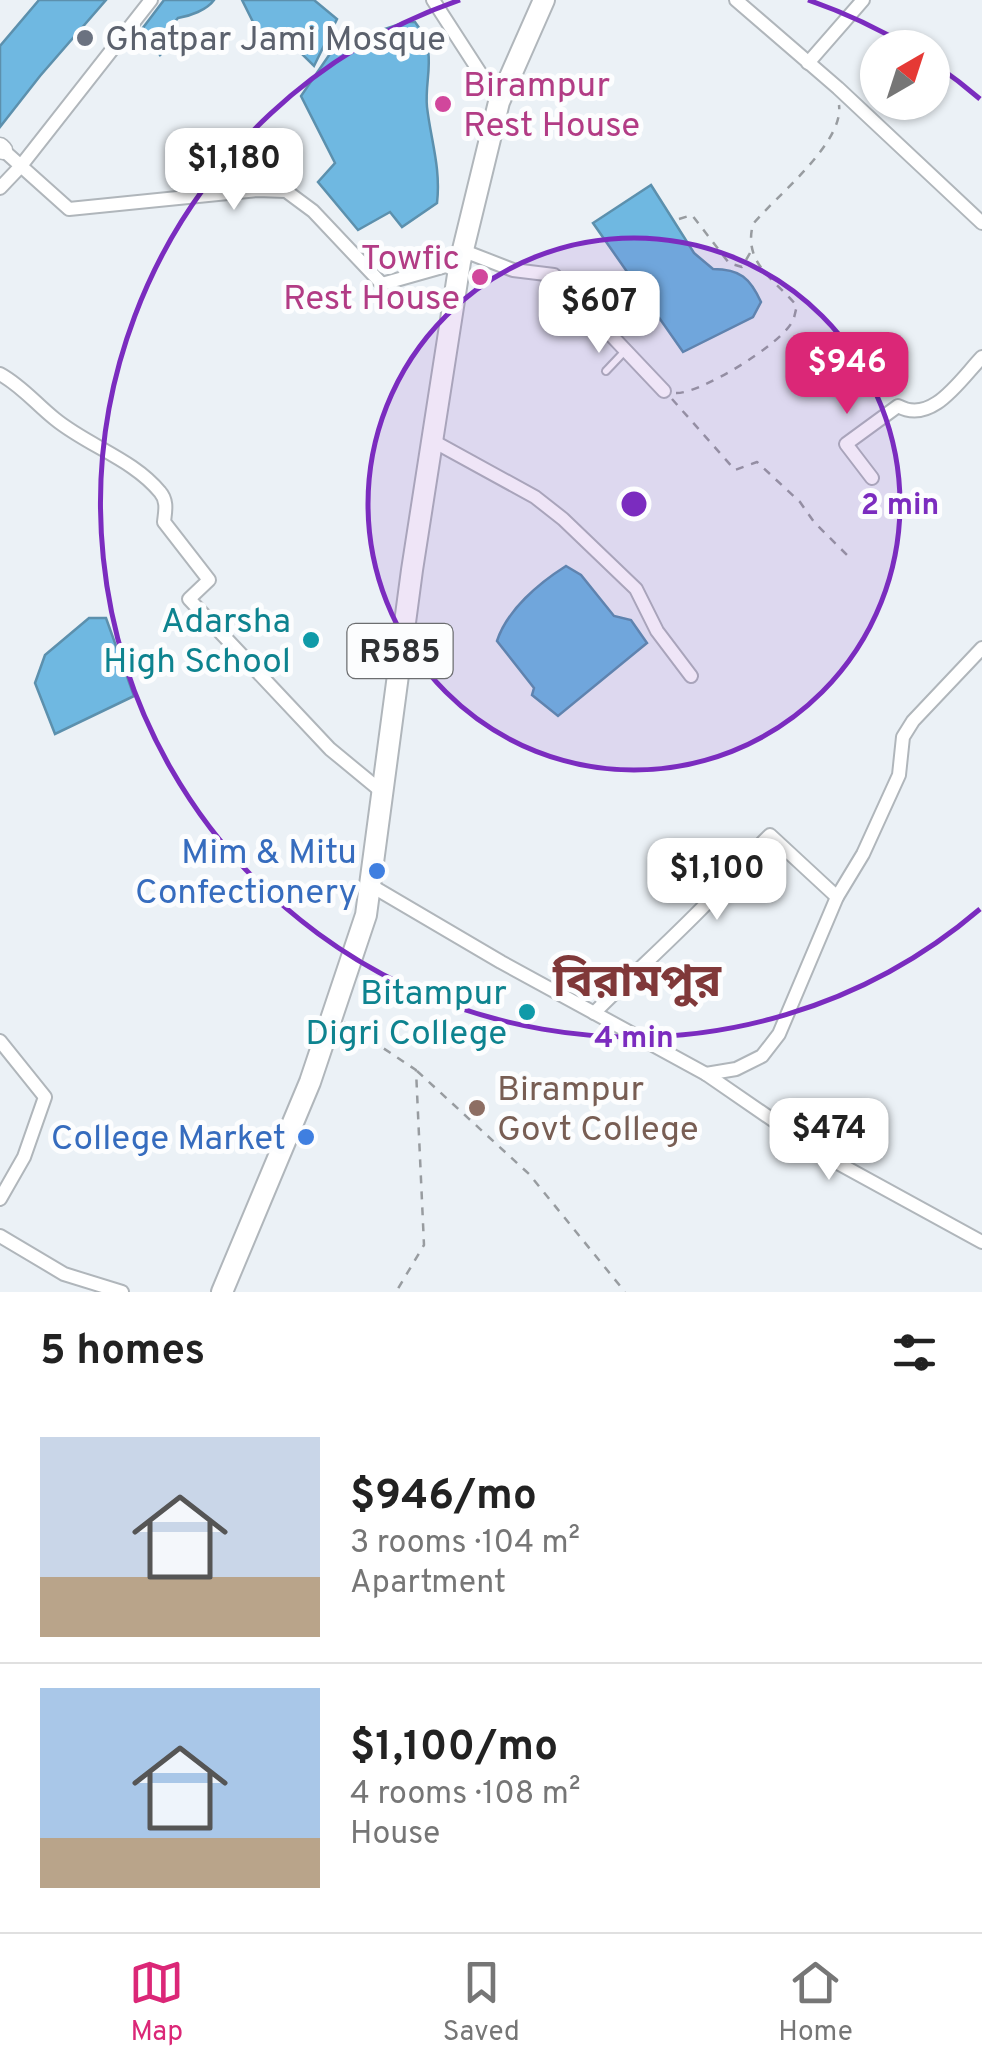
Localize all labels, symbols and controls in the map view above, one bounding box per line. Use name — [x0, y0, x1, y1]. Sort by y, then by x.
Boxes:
place label: Ghatpar Jami Mosque — [105, 19, 446, 63]
marker: Ghatpar Jami Mosque — [74, 27, 96, 49]
north arrow — [860, 30, 950, 120]
map controls — [860, 30, 950, 120]
place label: Birampur Rest House — [463, 65, 640, 149]
marker: Birampur Rest House — [432, 93, 454, 115]
pin: $1,180 — [153, 128, 315, 213]
text: $1,180 — [187, 140, 281, 180]
place label: Towfic Rest House — [283, 238, 460, 322]
marker: Towfic Rest House — [469, 266, 491, 288]
pin: $607 — [540, 271, 658, 356]
text: $607 — [561, 283, 637, 323]
pin: $946 — [788, 332, 906, 417]
text: $946 — [807, 344, 887, 384]
centre of rings — [616, 486, 652, 522]
text: 2 min — [861, 488, 939, 525]
place label: Adarsha High School — [103, 601, 291, 685]
road number: R585 — [348, 624, 452, 678]
marker: Adarsha High School — [300, 629, 322, 651]
place label: Mim & Mitu Confectionery — [135, 832, 357, 916]
pin: $1,100 — [636, 838, 798, 923]
text: $1,100 — [669, 850, 765, 890]
marker: Mim & Mitu Confectionery — [366, 860, 388, 882]
district label: বিরামপুর — [552, 954, 722, 1013]
place label: Bitampur Digri College — [305, 973, 507, 1057]
marker: Bitampur Digri College — [516, 1001, 538, 1023]
text: 4 min — [594, 1021, 674, 1058]
place label: Birampur Govt College — [497, 1069, 699, 1153]
marker: Birampur Govt College — [466, 1097, 488, 1119]
pin: $474 — [770, 1098, 888, 1183]
text: $474 — [792, 1110, 867, 1150]
place label: College Market — [51, 1118, 286, 1162]
marker: College Market — [295, 1126, 317, 1148]
icon: filters — [887, 1325, 942, 1380]
text: 5 homes — [40, 1326, 205, 1379]
text: $946/mo — [350, 1471, 537, 1524]
icon: home — [120, 1477, 240, 1597]
text: 3 rooms · 104 m² — [350, 1524, 580, 1564]
text: Apartment — [350, 1564, 506, 1604]
text: $1,100/mo — [350, 1722, 558, 1775]
icon: home — [120, 1728, 240, 1848]
text: 4 rooms · 108 m² — [350, 1775, 581, 1815]
text: House — [350, 1815, 440, 1855]
tab: Map — [129, 1955, 184, 2051]
tab: Saved — [443, 1955, 520, 2051]
tab: Home — [778, 1955, 853, 2051]

